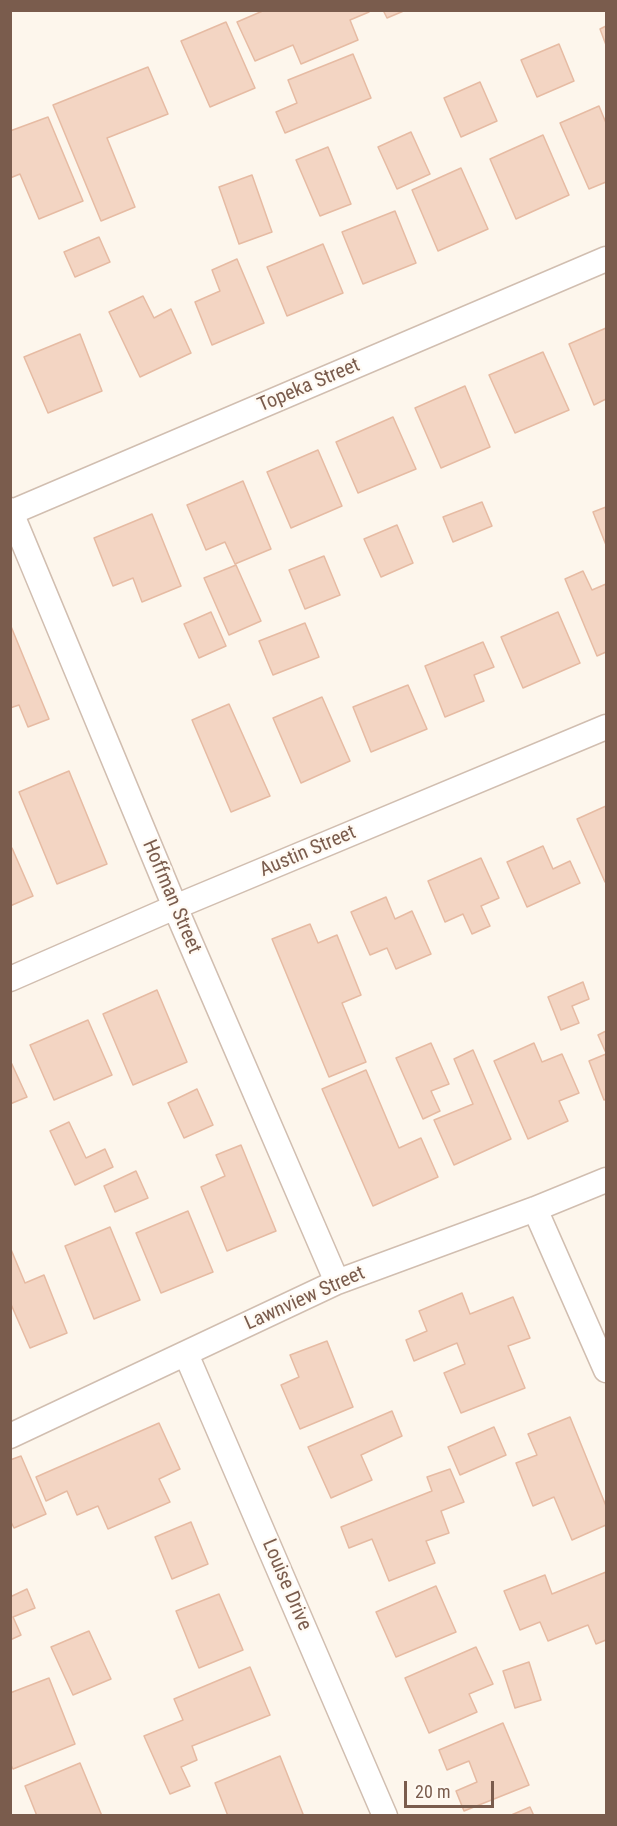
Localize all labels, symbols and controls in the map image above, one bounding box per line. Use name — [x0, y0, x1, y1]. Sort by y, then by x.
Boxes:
street label: Topeka Street — [254, 354, 364, 418]
street label: Austin Street — [256, 821, 360, 883]
street label: Hoffman Street — [136, 837, 206, 957]
street label: Lawnview Street — [241, 1262, 369, 1336]
street label: Louise Drive — [256, 1536, 316, 1634]
scale bar — [407, 1769, 497, 1807]
text: 20 m — [415, 1781, 450, 1802]

